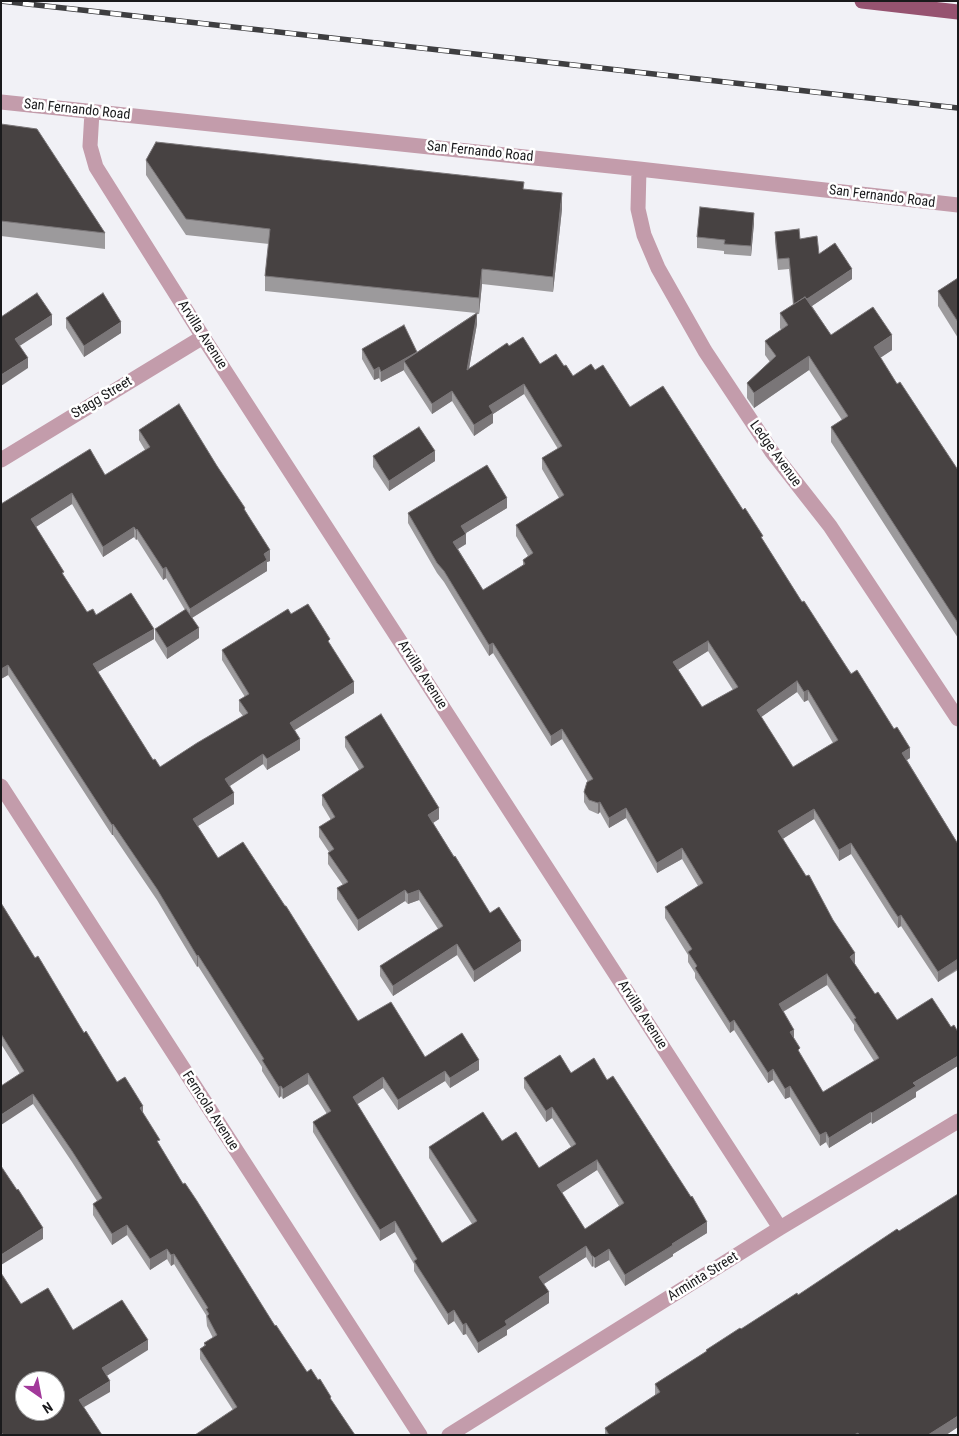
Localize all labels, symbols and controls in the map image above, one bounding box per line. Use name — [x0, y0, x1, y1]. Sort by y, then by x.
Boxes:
street label: San Fernando Road — [23, 96, 131, 124]
street label: San Fernando Road — [426, 138, 534, 166]
street label: San Fernando Road — [828, 182, 936, 212]
street label: Arvilla Avenue — [174, 298, 230, 372]
street label: Stagg Street — [69, 373, 135, 423]
street label: Ledge Avenue — [746, 418, 804, 490]
street label: Arvilla Avenue — [394, 638, 450, 712]
street label: Arvilla Avenue — [614, 978, 670, 1052]
street label: Ferncola Avenue — [178, 1068, 242, 1154]
street label: Arminta Street — [665, 1249, 741, 1305]
north arrow — [15, 1371, 65, 1421]
text: N — [40, 1399, 56, 1417]

